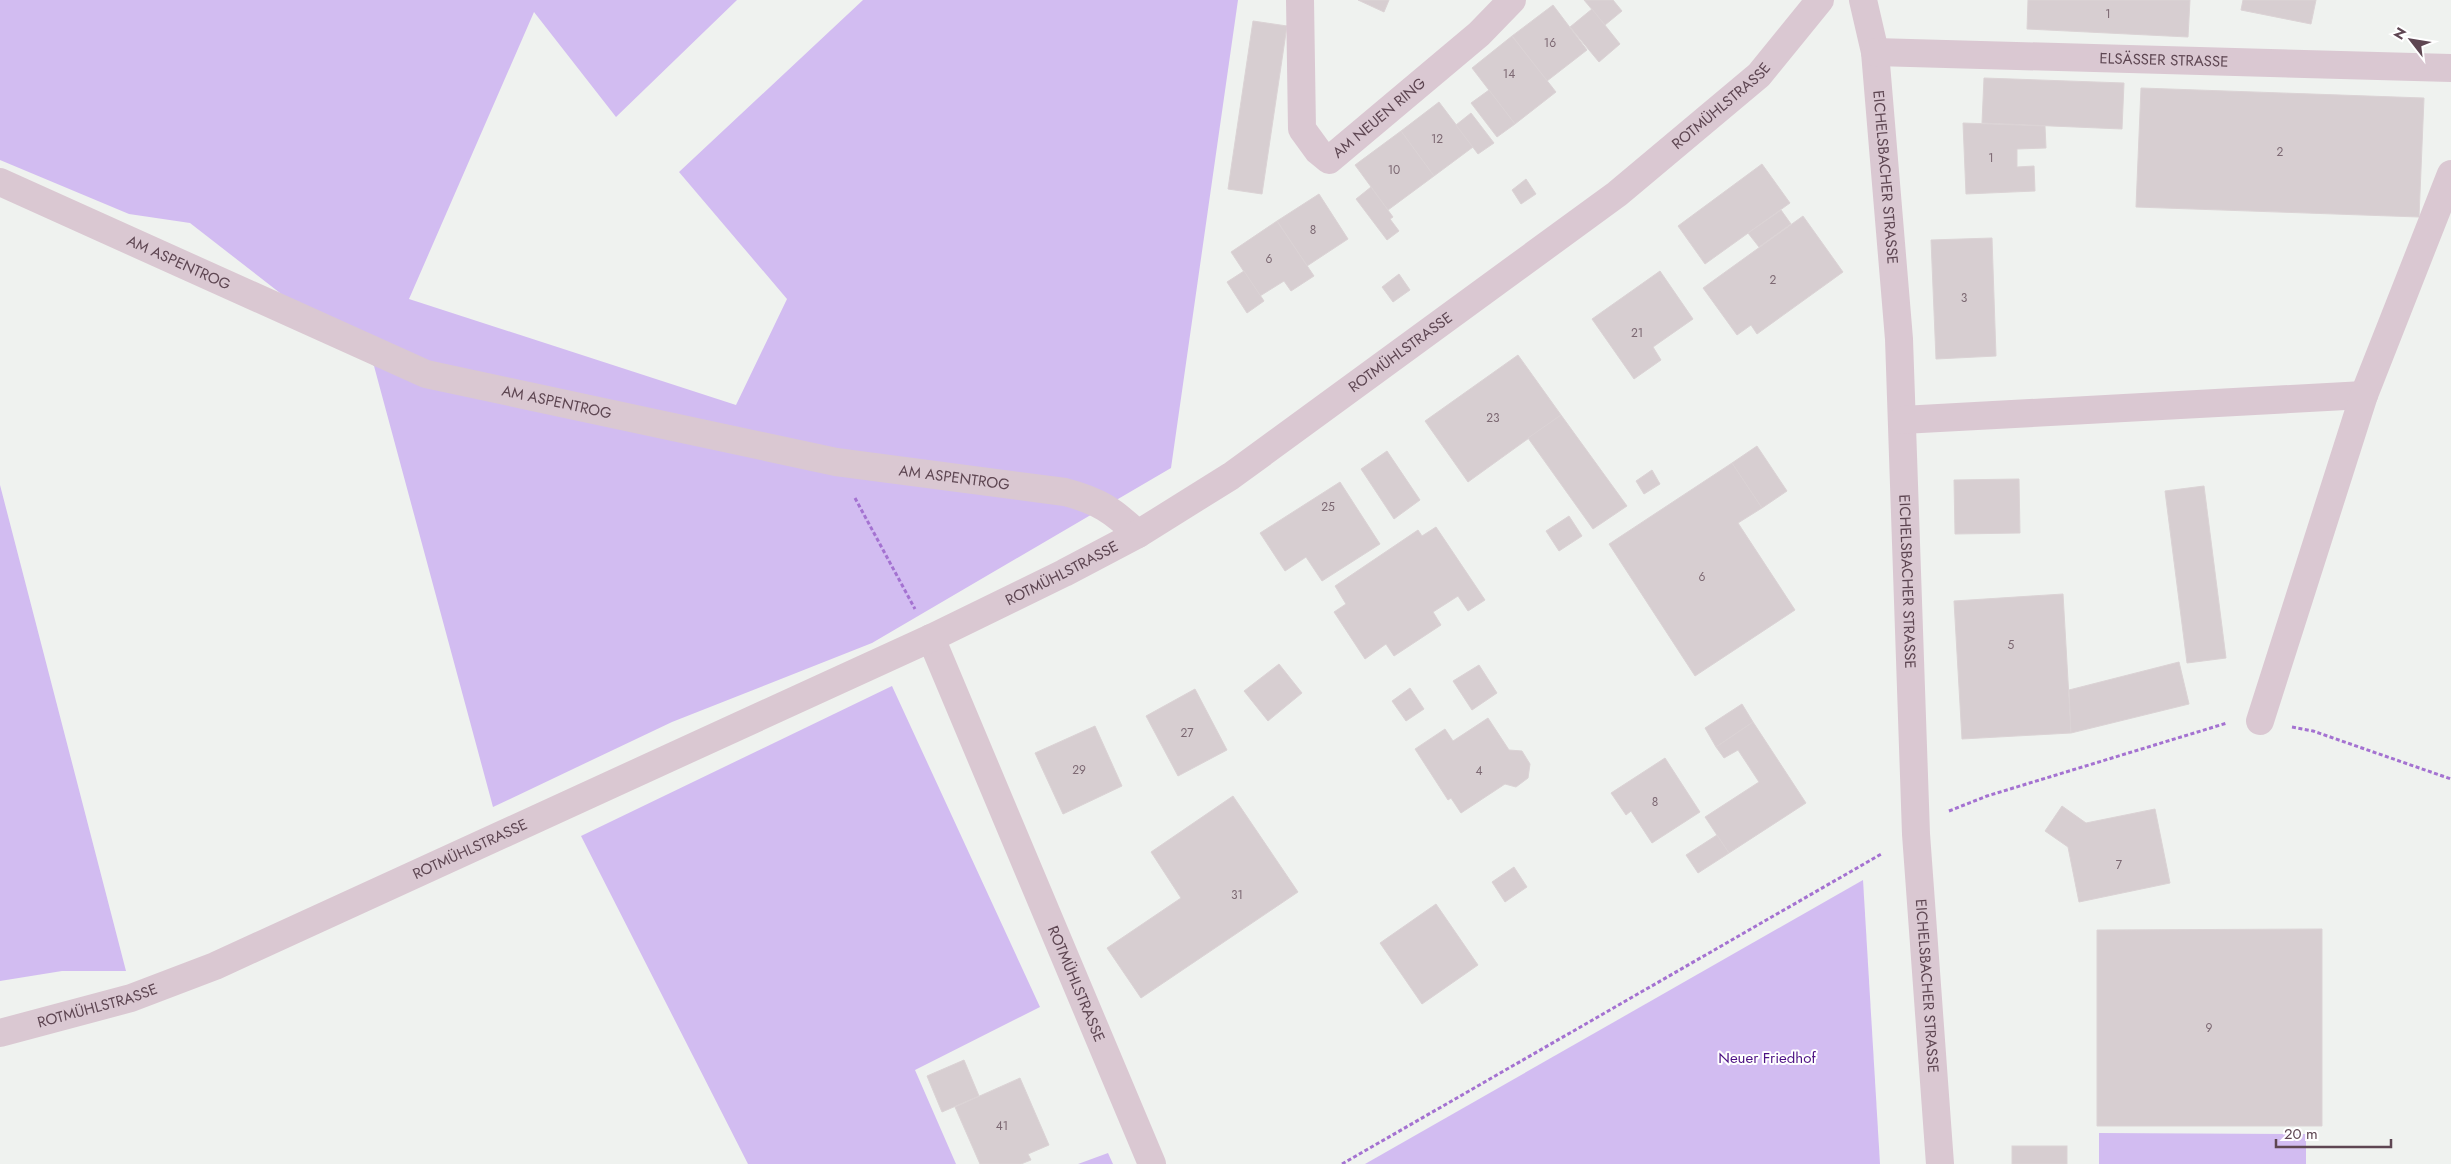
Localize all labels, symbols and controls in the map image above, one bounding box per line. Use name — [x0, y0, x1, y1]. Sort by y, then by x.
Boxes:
house number: 1 — [2105, 5, 2111, 23]
north arrow — [2386, 15, 2436, 65]
text: N — [2388, 23, 2411, 43]
house number: 16 — [1544, 34, 1556, 52]
street label: ELSÄSSER STRASSE — [2099, 47, 2229, 73]
street label: ROTMÜHLSTRASSE — [1667, 58, 1776, 155]
house number: 14 — [1503, 65, 1515, 83]
street label: AM NEUEN RING — [1328, 72, 1431, 163]
street label: EICHELSBACHER STRASSE — [1867, 89, 1904, 265]
house number: 12 — [1431, 130, 1443, 148]
house number: 2 — [2277, 143, 2284, 161]
house number: 1 — [1988, 149, 1994, 167]
house number: 10 — [1388, 161, 1400, 179]
house number: 8 — [1310, 221, 1316, 239]
street label: AM ASPENTROG — [123, 230, 234, 296]
house number: 6 — [1266, 250, 1273, 268]
house number: 2 — [1770, 271, 1777, 289]
house number: 3 — [1961, 289, 1968, 307]
street label: ROTMÜHLSTRASSE — [1344, 307, 1457, 398]
house number: 21 — [1631, 324, 1643, 342]
street label: AM ASPENTROG — [500, 380, 614, 425]
house number: 23 — [1486, 409, 1500, 427]
street label: AM ASPENTROG — [898, 459, 1011, 496]
street label: EICHELSBACHER STRASSE — [1893, 494, 1921, 669]
house number: 25 — [1321, 498, 1335, 516]
street label: ROTMÜHLSTRASSE — [1002, 535, 1122, 611]
house number: 6 — [1699, 568, 1706, 586]
house number: 5 — [2008, 636, 2015, 654]
house number: 27 — [1180, 724, 1194, 742]
house number: 29 — [1072, 761, 1086, 779]
house number: 4 — [1476, 762, 1483, 780]
house number: 8 — [1652, 793, 1658, 811]
street label: ROTMÜHLSTRASSE — [409, 813, 531, 885]
house number: 7 — [2116, 856, 2123, 874]
house number: 31 — [1231, 886, 1243, 904]
street label: EICHELSBACHER STRASSE — [1910, 898, 1944, 1074]
street label: ROTMÜHLSTRASSE — [1042, 922, 1110, 1045]
street label: ROTMÜHLSTRASSE — [35, 978, 161, 1034]
house number: 9 — [2206, 1019, 2213, 1037]
park label: Neuer Friedhof — [1718, 1047, 1816, 1069]
scale bar — [2276, 1116, 2391, 1148]
house number: 41 — [996, 1117, 1008, 1135]
text: 20 m — [2284, 1123, 2318, 1145]

